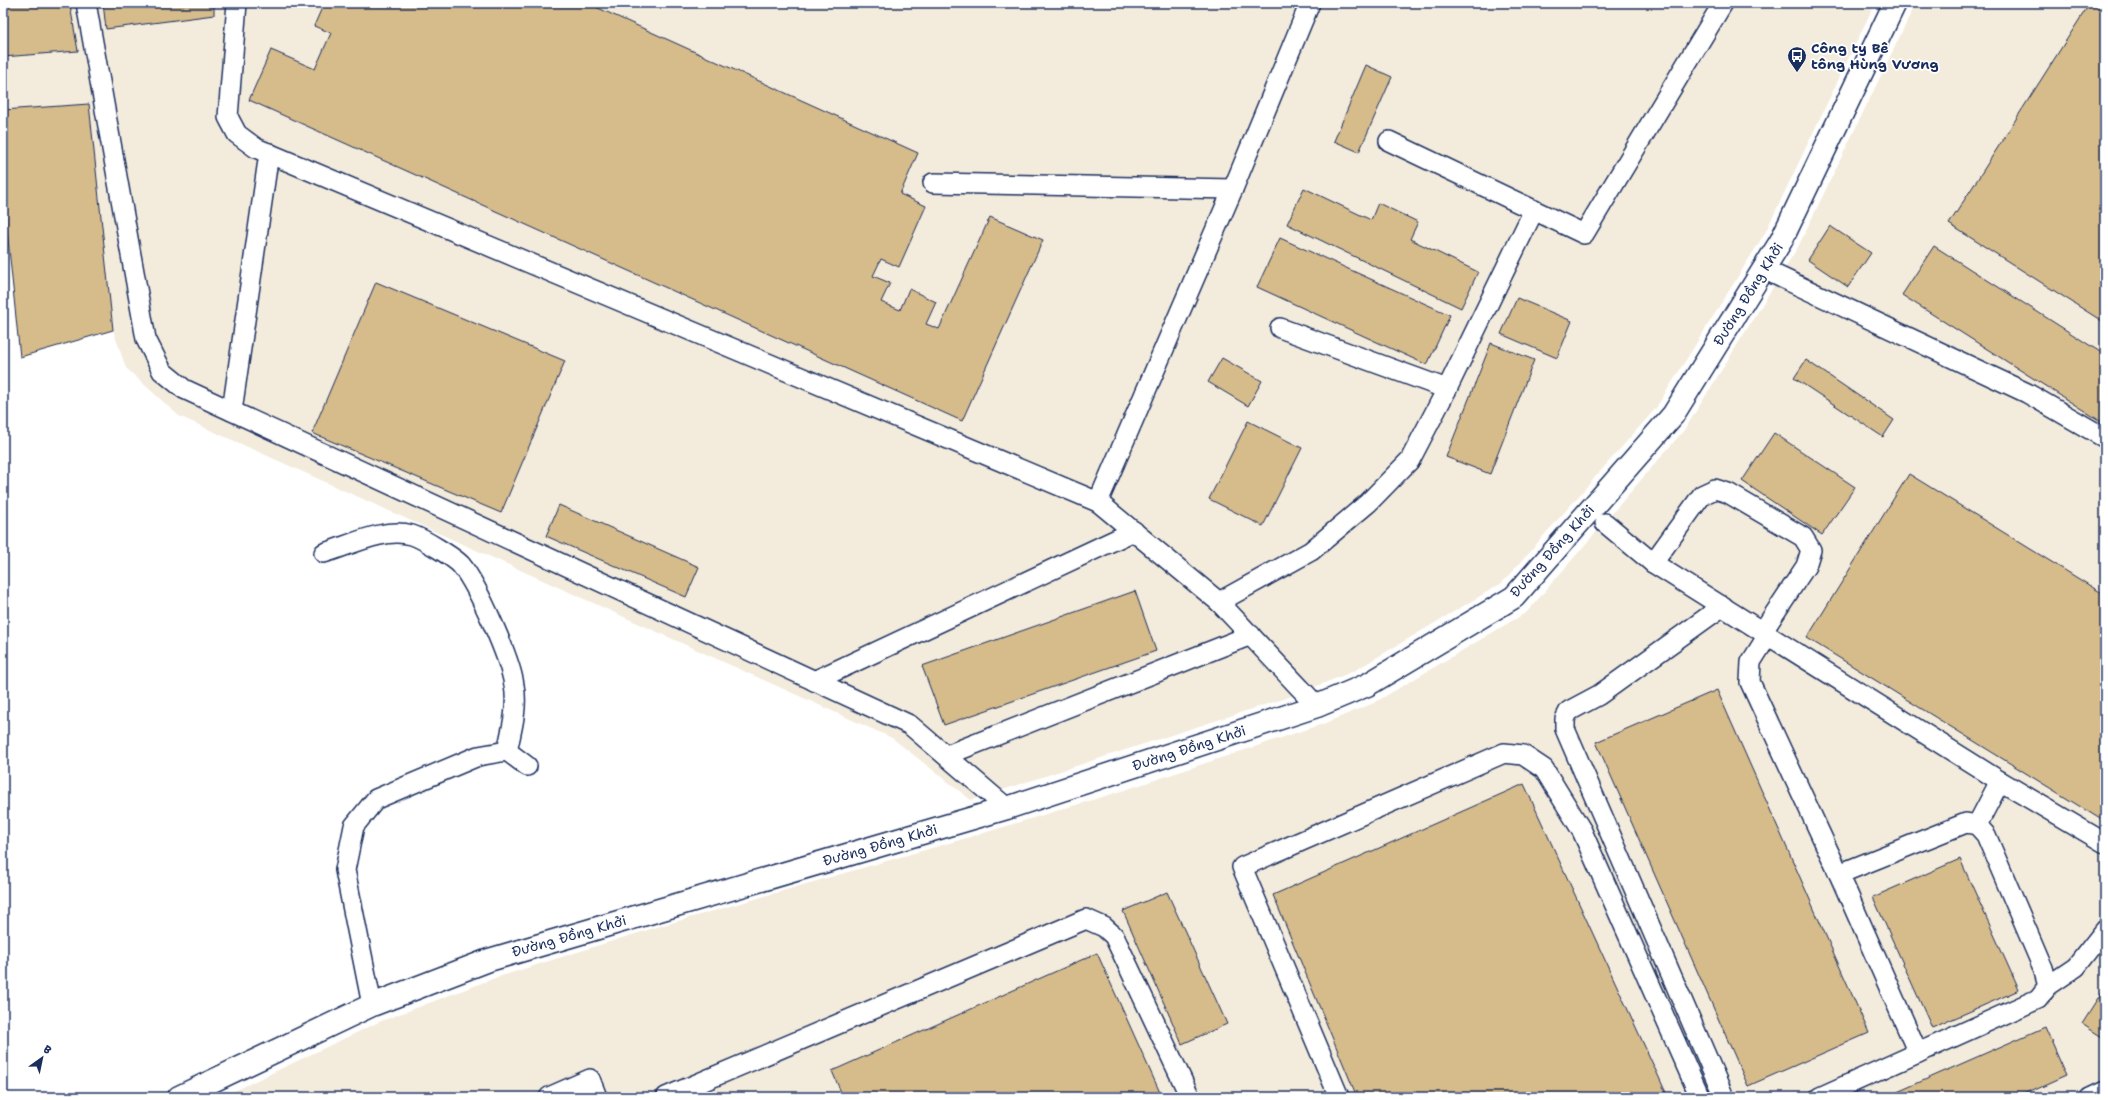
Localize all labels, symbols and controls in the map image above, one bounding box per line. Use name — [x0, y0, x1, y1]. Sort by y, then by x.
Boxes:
place label: Công ty Bê tông Hùng Vương — [1811, 39, 1939, 73]
bus stop icon: Công ty Bê tông Hùng Vương — [1786, 45, 1808, 73]
street label: Đường Đồng Khởi — [1709, 239, 1787, 349]
street label: Đường Đồng Khởi — [1506, 501, 1598, 601]
street label: Đường Đồng Khởi — [1130, 721, 1248, 775]
street label: Đường Đồng Khởi — [821, 820, 939, 870]
street label: Đường Đồng Khởi — [510, 911, 628, 961]
north arrow — [22, 1038, 62, 1078]
text: B — [40, 1042, 54, 1058]

